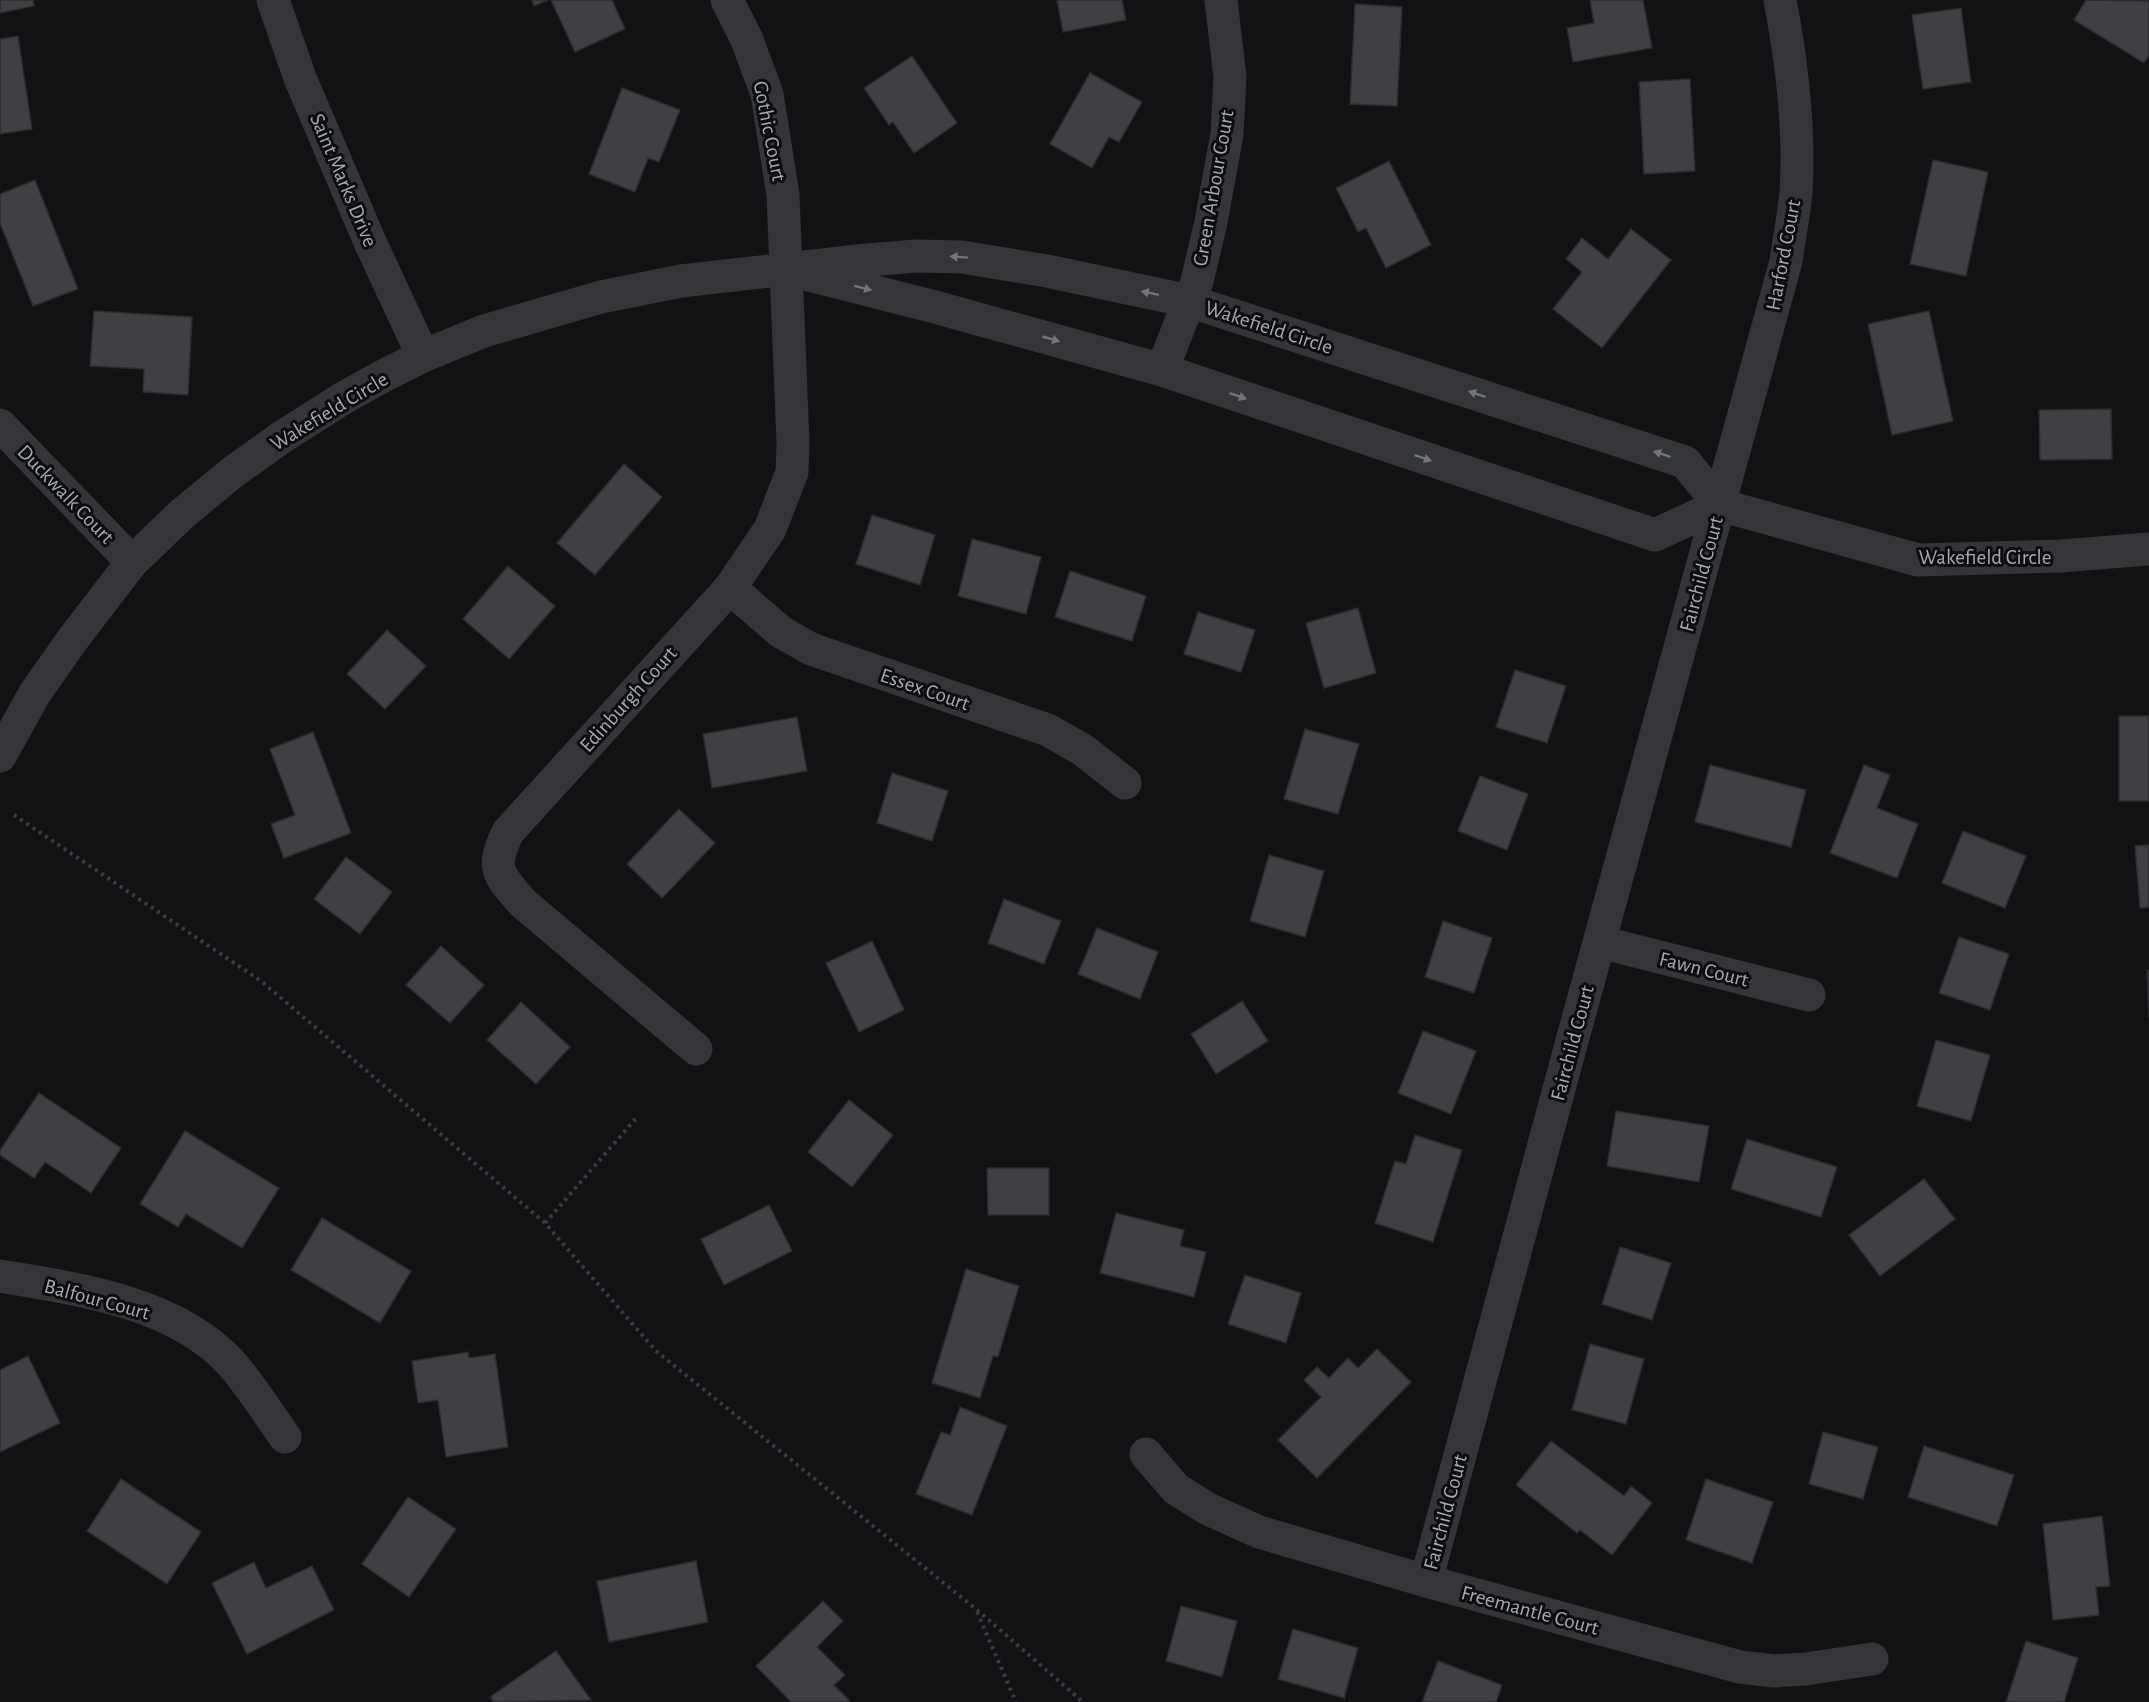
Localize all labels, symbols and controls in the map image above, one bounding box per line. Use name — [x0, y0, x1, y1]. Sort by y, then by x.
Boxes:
street label: Gothic Court — [750, 79, 790, 183]
street label: Green Arbour Court — [1189, 108, 1238, 268]
street label: Saint Marks Drive — [306, 111, 381, 250]
street label: Harford Court — [1762, 198, 1805, 312]
one-way arrow — [949, 253, 968, 262]
one-way arrow — [854, 284, 872, 294]
one-way arrow — [1140, 288, 1159, 297]
street label: Wakefield Circle — [1202, 297, 1335, 358]
one-way arrow — [1042, 335, 1060, 344]
street label: Wakefield Circle — [267, 368, 392, 455]
one-way arrow — [1468, 389, 1486, 399]
one-way arrow — [1229, 391, 1247, 401]
street label: Duckwalk Court — [13, 441, 118, 548]
one-way arrow — [1653, 449, 1671, 458]
one-way arrow — [1414, 453, 1432, 463]
street label: Fairchild Court — [1676, 514, 1727, 634]
street label: Wakefield Circle — [1919, 547, 2051, 568]
street label: Edinburgh Court — [576, 642, 681, 756]
street label: Essex Court — [878, 664, 972, 715]
street label: Fawn Court — [1657, 948, 1751, 991]
street label: Fairchild Court — [1547, 983, 1598, 1103]
street label: Balfour Court — [42, 1275, 152, 1324]
street label: Fairchild Court — [1420, 1452, 1471, 1572]
street label: Freemantle Court — [1459, 1582, 1601, 1639]

